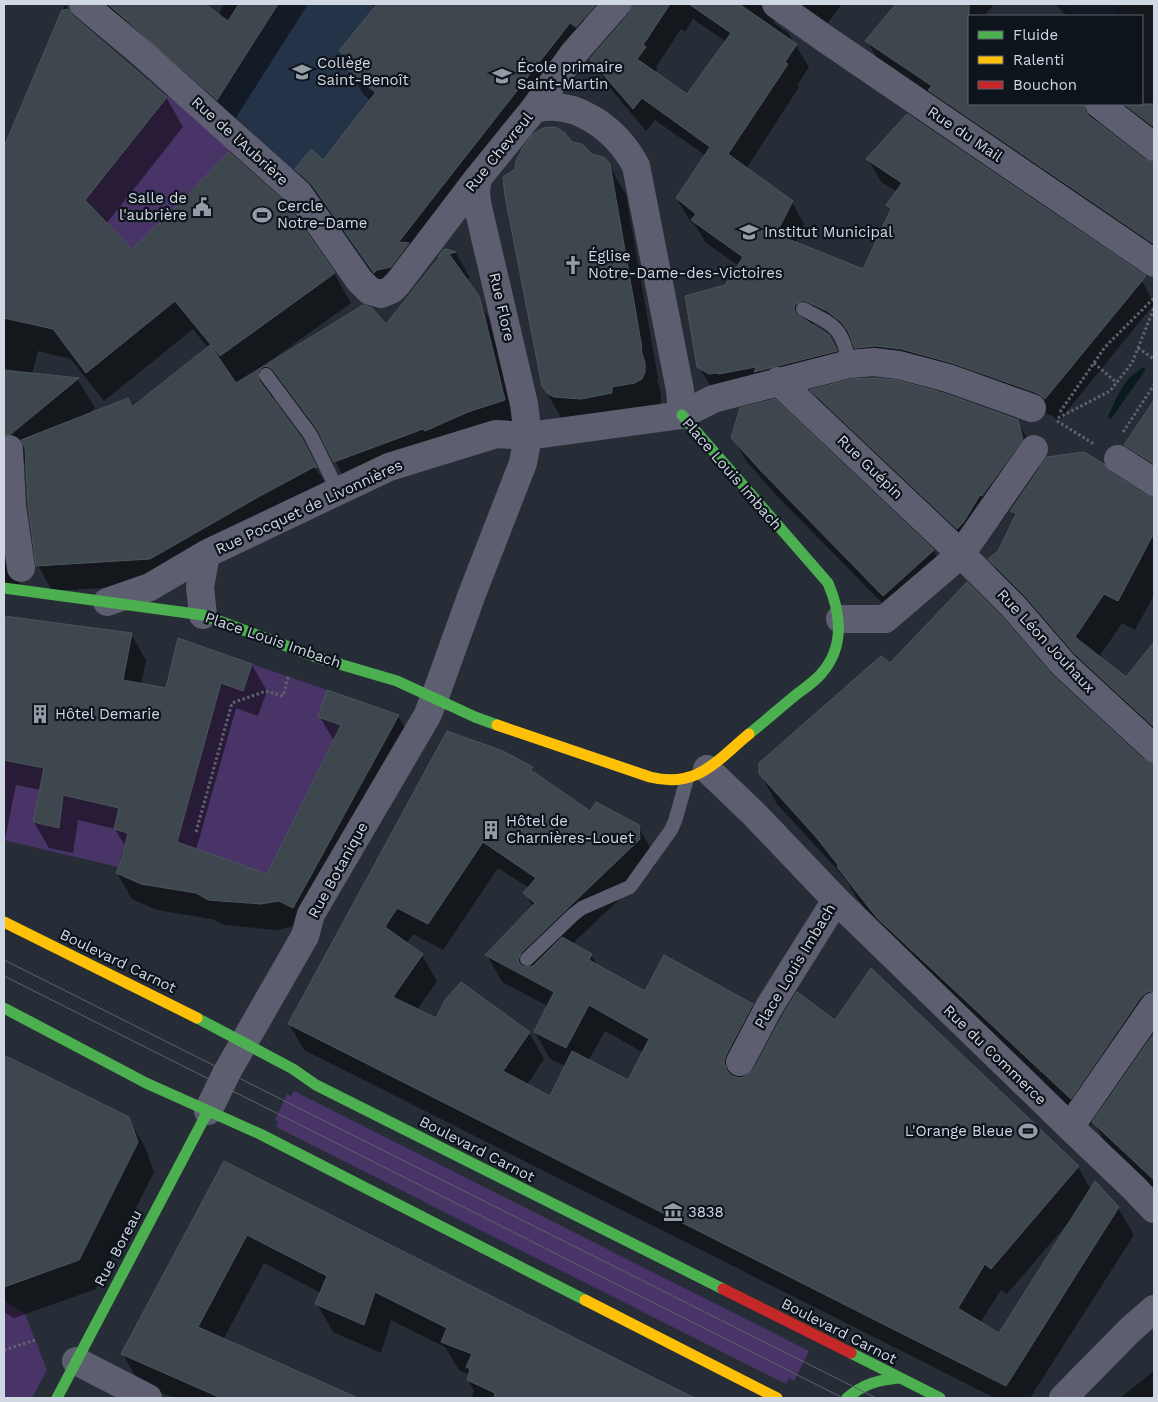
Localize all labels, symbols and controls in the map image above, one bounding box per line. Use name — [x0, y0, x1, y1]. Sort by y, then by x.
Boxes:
legend — [968, 15, 1143, 105]
text: Fluide — [1013, 26, 1058, 44]
text: Ralenti — [1013, 51, 1064, 69]
place label: Collège Saint-Benoît — [317, 54, 410, 89]
place label: École primaire Saint-Martin — [517, 58, 623, 93]
school or university icon: Collège Saint-Benoît — [291, 61, 313, 83]
school or university icon: École primaire Saint-Martin — [491, 65, 513, 87]
text: Bouchon — [1013, 76, 1077, 94]
street label: Rue de l'Aubrière — [188, 93, 292, 189]
street label: Rue du Mail — [924, 102, 1006, 166]
street label: Rue Chevreul — [461, 108, 537, 195]
place label: Salle de l'aubrière — [119, 189, 187, 224]
public building icon: Salle de l'aubrière — [191, 196, 213, 218]
place label: Cercle Notre-Dame — [277, 197, 367, 232]
sports icon: Cercle Notre-Dame — [251, 204, 273, 226]
school or university icon: Institut Municipal — [738, 221, 760, 243]
place label: Institut Municipal — [764, 223, 893, 241]
place label: Église Notre-Dame-des-Victoires — [588, 247, 783, 282]
church icon: Église Notre-Dame-des-Victoires — [562, 254, 584, 276]
street label: Rue Flore — [485, 271, 519, 343]
street label: Place Louis Imbach — [678, 414, 786, 534]
street label: Rue Guépin — [833, 431, 907, 503]
street label: Rue Pocquet de Livonnières — [213, 456, 405, 558]
street label: Rue Léon Jouhaux — [993, 586, 1099, 696]
street label: Place Louis Imbach — [203, 608, 343, 672]
building icon: Hôtel Demarie — [29, 703, 51, 725]
place label: Hôtel Demarie — [55, 705, 160, 723]
place label: Hôtel de Charnières-Louet — [506, 812, 635, 847]
street label: Rue Botanique — [304, 819, 372, 921]
building icon: Hôtel de Charnières-Louet — [480, 819, 502, 841]
street label: Place Louis Imbach — [751, 900, 839, 1032]
street label: Boulevard Carnot — [57, 925, 180, 997]
street label: Rue du Commerce — [940, 1001, 1050, 1109]
street label: Boulevard Carnot — [416, 1112, 538, 1186]
sports icon: L'Orange Bleue — [1017, 1120, 1039, 1142]
place label: L'Orange Bleue — [905, 1122, 1013, 1140]
museum icon: 3838 — [662, 1201, 684, 1223]
place label: 3838 — [688, 1203, 724, 1221]
street label: Rue Boreau — [90, 1207, 146, 1289]
street label: Boulevard Carnot — [778, 1294, 900, 1368]

